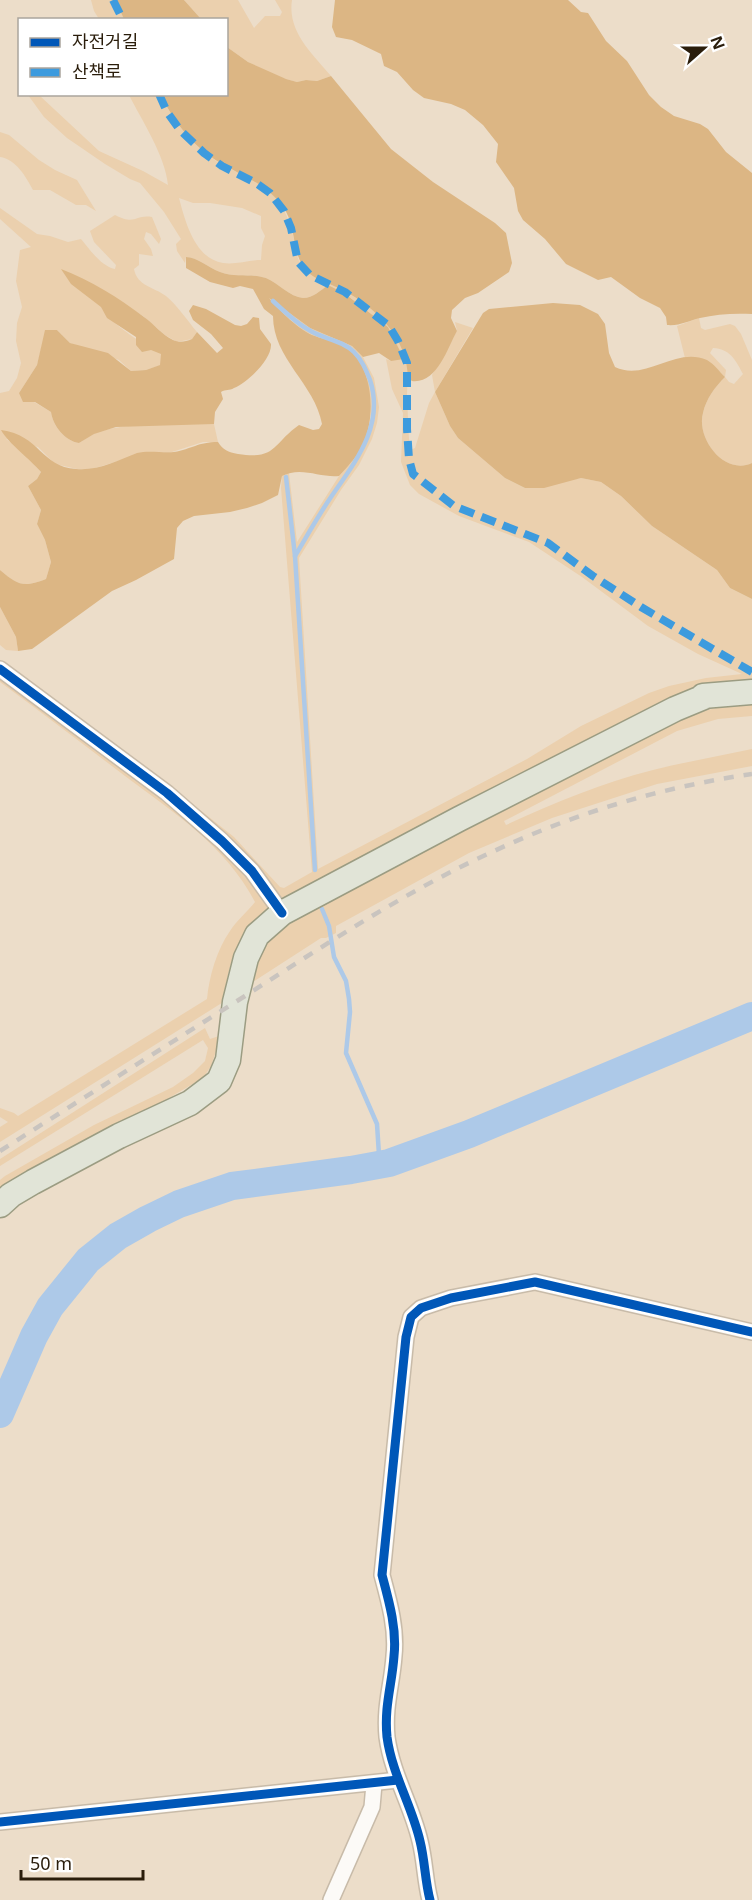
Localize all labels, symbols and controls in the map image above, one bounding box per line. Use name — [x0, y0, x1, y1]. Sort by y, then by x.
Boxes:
legend — [18, 18, 228, 96]
north arrow — [674, 18, 734, 78]
text: 자전거길 — [72, 29, 138, 53]
text: N — [705, 33, 731, 53]
text: 산책로 — [72, 59, 122, 83]
scale bar — [21, 1843, 142, 1881]
text: 50 m — [30, 1851, 72, 1875]

